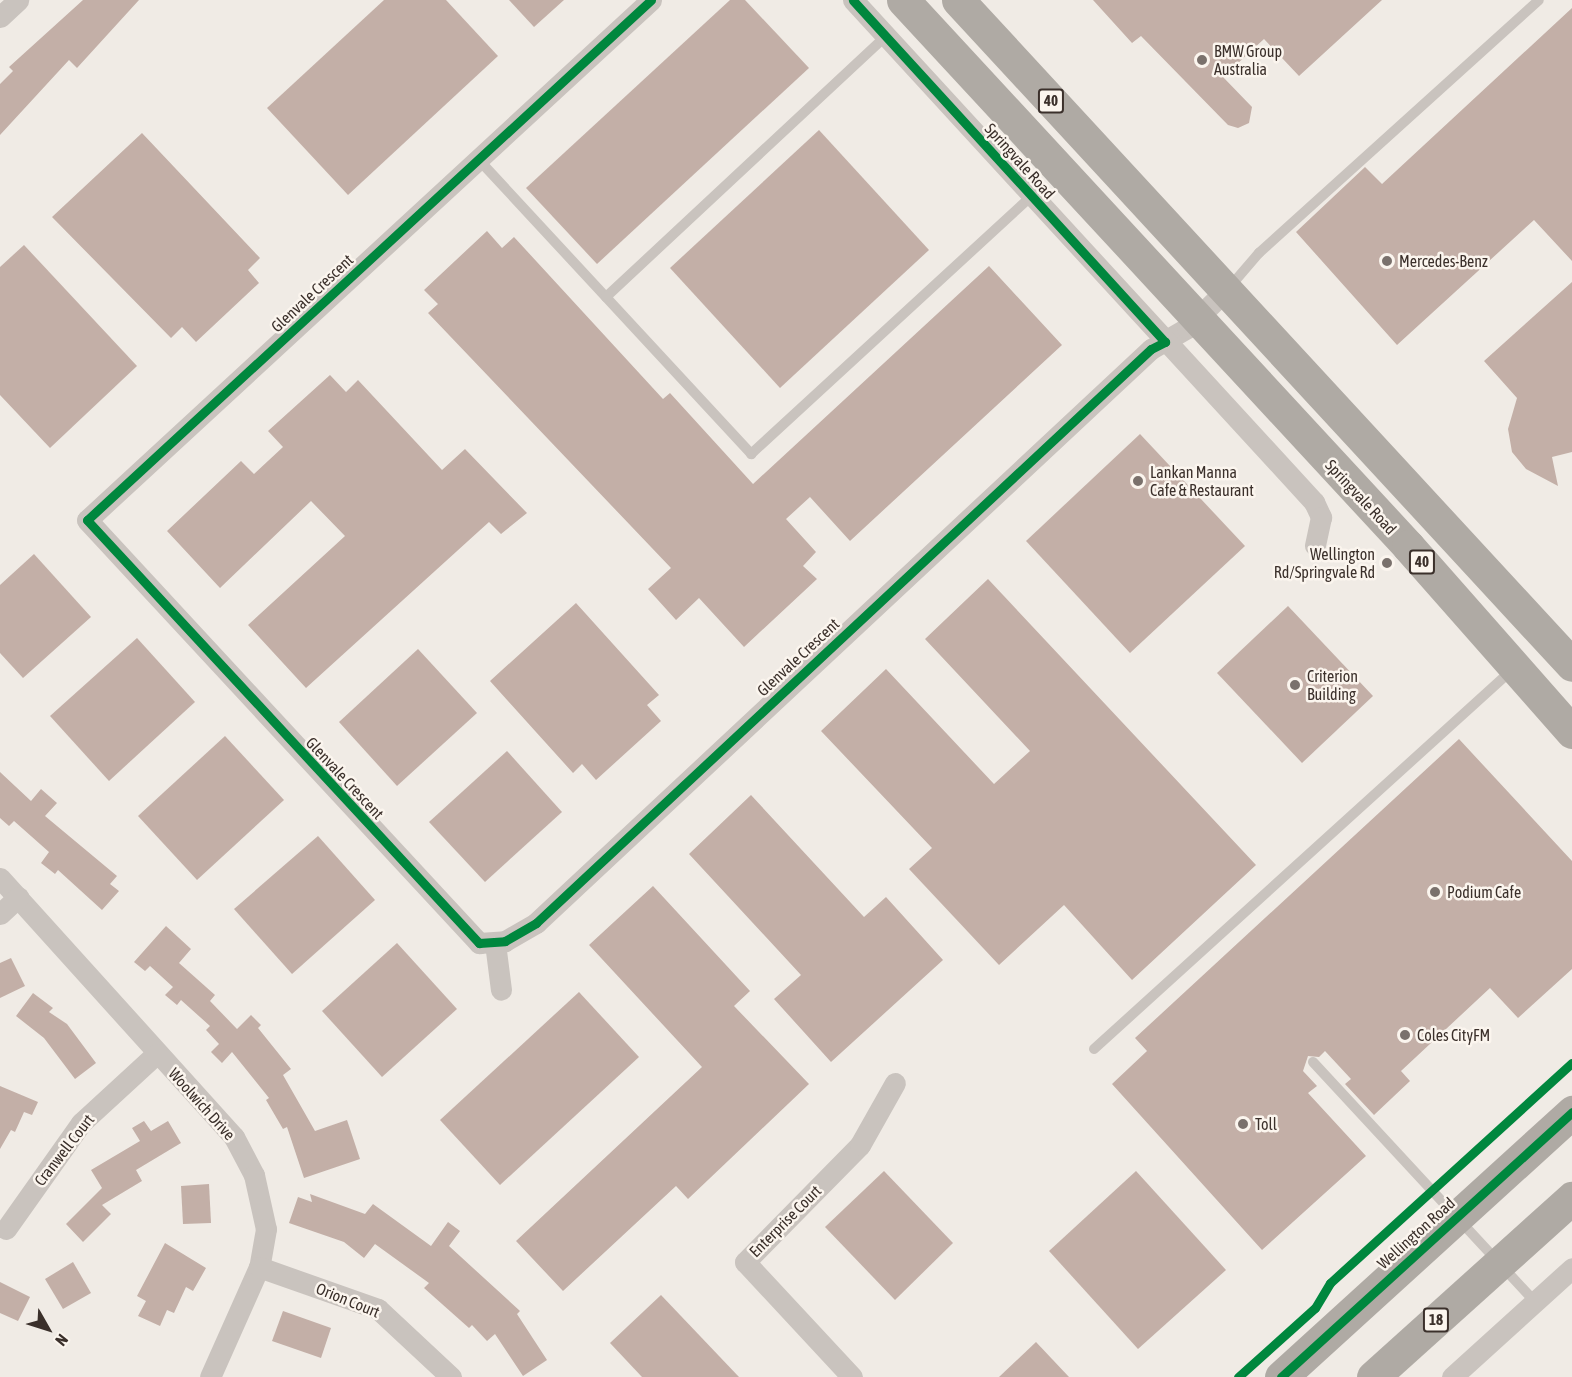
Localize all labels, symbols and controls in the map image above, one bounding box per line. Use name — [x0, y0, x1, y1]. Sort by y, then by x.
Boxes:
place label: BMW Group Australia — [1214, 41, 1282, 79]
marker: BMW Group Australia — [1195, 53, 1209, 67]
road number: 40 — [1038, 89, 1064, 113]
street label: Springvale Road — [981, 119, 1059, 203]
street label: Glenvale Crescent — [267, 250, 357, 336]
place label: Mercedes-Benz — [1399, 251, 1488, 271]
marker: Mercedes-Benz — [1380, 254, 1394, 268]
street label: Springvale Road — [1321, 456, 1401, 538]
place label: Lankan Manna Cafe & Restaurant — [1150, 462, 1254, 500]
marker: Lankan Manna Cafe & Restaurant — [1131, 474, 1145, 488]
place label: Wellington Rd/Springvale Rd — [1274, 544, 1375, 582]
road number: 40 — [1408, 550, 1436, 574]
marker: Wellington Rd/Springvale Rd — [1380, 556, 1394, 570]
street label: Glenvale Crescent — [753, 614, 843, 700]
place label: Criterion Building — [1307, 666, 1358, 704]
marker: Criterion Building — [1288, 678, 1302, 692]
street label: Glenvale Crescent — [302, 733, 388, 823]
place label: Podium Cafe — [1447, 882, 1521, 902]
marker: Podium Cafe — [1428, 885, 1442, 899]
place label: Coles CityFM — [1417, 1025, 1490, 1045]
marker: Coles CityFM — [1398, 1028, 1412, 1042]
street label: Woolwich Drive — [165, 1064, 239, 1144]
street label: Cranwell Court — [30, 1110, 98, 1190]
place label: Toll — [1255, 1114, 1277, 1134]
marker: Toll — [1236, 1117, 1250, 1131]
street label: Enterprise Court — [745, 1181, 825, 1261]
street label: Wellington Road — [1373, 1193, 1459, 1273]
street label: Orion Court — [313, 1279, 383, 1321]
north arrow — [18, 1299, 78, 1359]
road number: 18 — [1422, 1308, 1450, 1332]
text: N — [52, 1331, 72, 1350]

